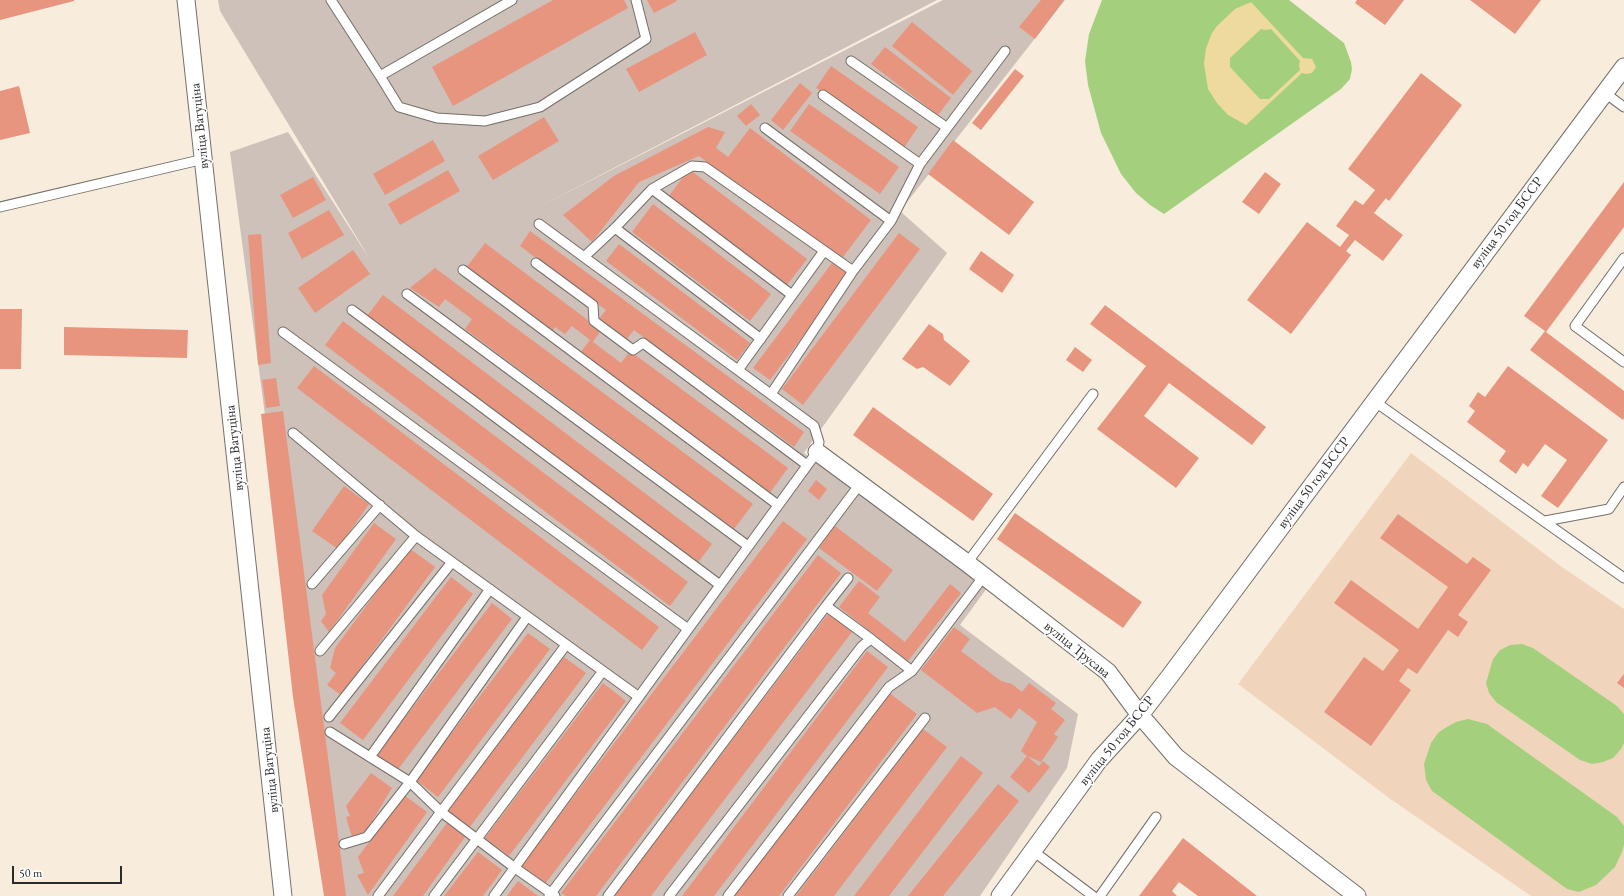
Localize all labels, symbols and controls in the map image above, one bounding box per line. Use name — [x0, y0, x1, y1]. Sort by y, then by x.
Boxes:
street label: вуліца Ватуціна — [187, 82, 213, 170]
street label: вуліца 50 год БССР — [1467, 174, 1547, 272]
street label: вуліца Ватуціна — [222, 404, 248, 492]
street label: вуліца 50 год БССР — [1274, 434, 1354, 532]
street label: вуліца Трусава — [1040, 618, 1114, 682]
street label: вуліца 50 год БССР — [1076, 693, 1158, 789]
street label: вуліца Ватуціна — [257, 726, 283, 814]
scale bar — [14, 858, 124, 884]
text: 50 m — [19, 865, 42, 881]

